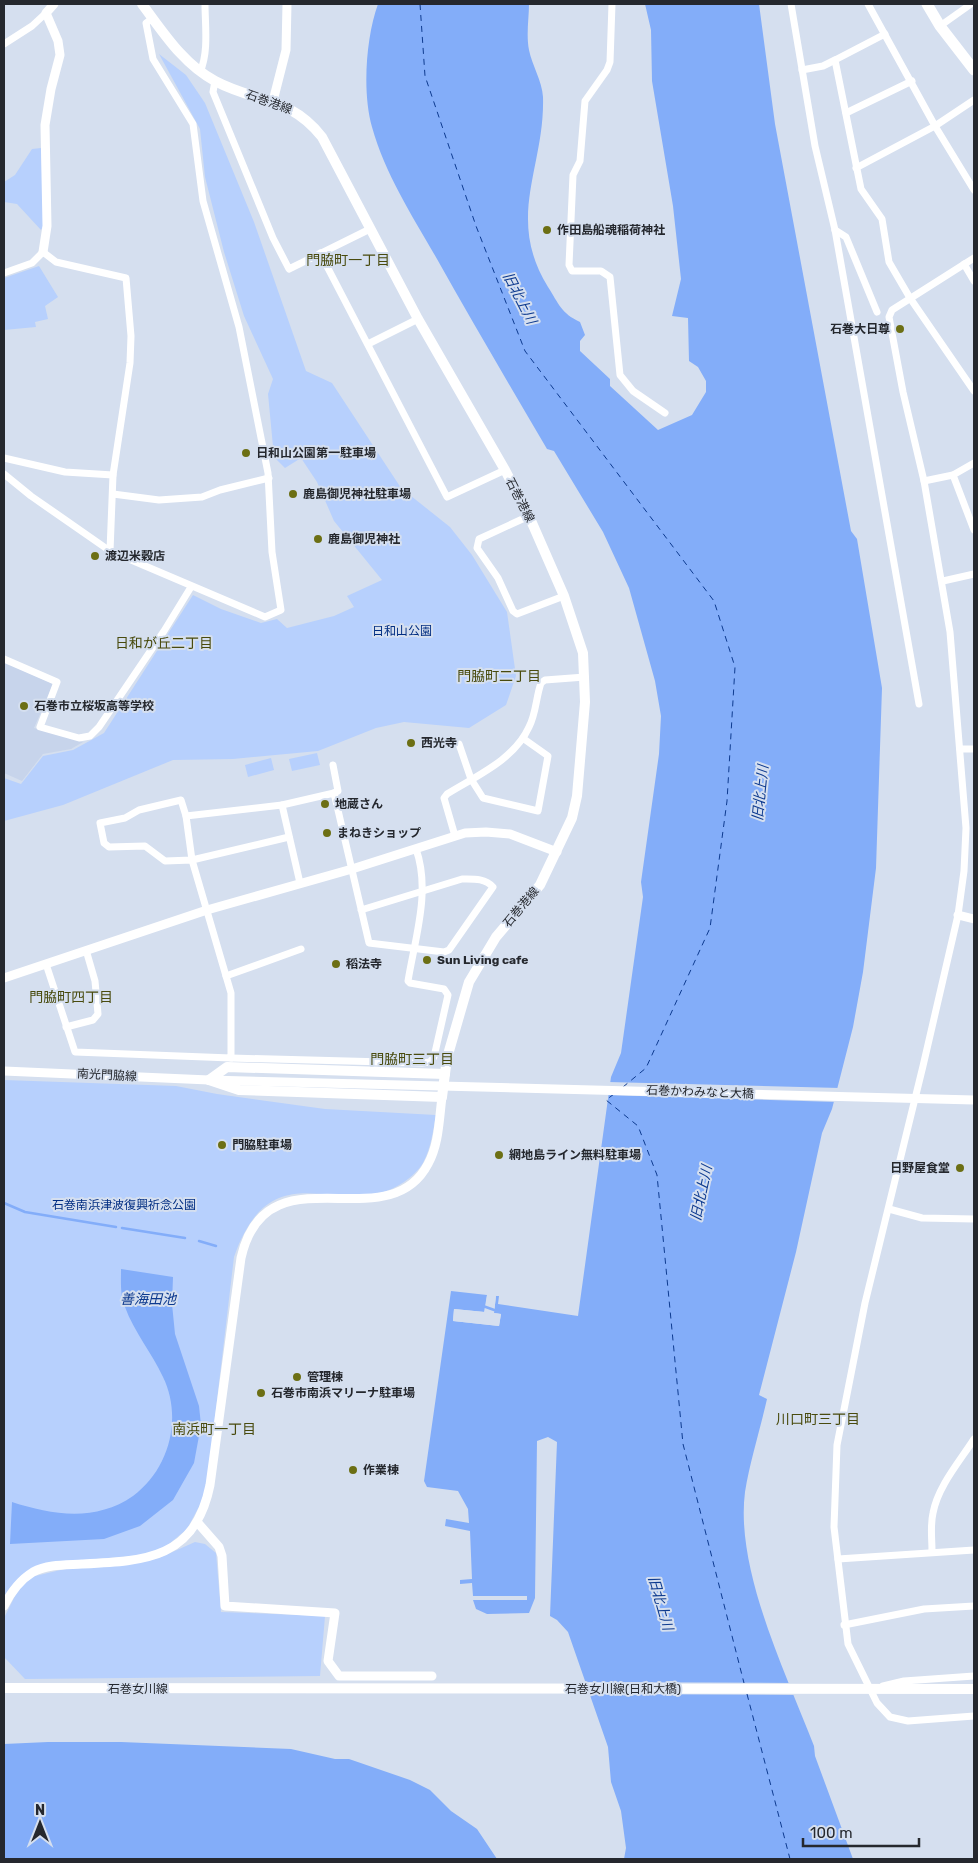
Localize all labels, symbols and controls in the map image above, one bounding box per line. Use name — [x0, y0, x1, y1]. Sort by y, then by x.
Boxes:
street label: 石巻港線 — [244, 87, 294, 117]
place label: 作田島船魂稲荷神社 — [557, 223, 665, 237]
marker: 作田島船魂稲荷神社 — [541, 224, 553, 236]
district label: 門脇町一丁目 — [306, 252, 390, 269]
water label: 旧北上川 — [499, 269, 541, 329]
place label: 石巻大日尊 — [830, 322, 890, 336]
marker: 石巻大日尊 — [894, 323, 906, 335]
place label: 日和山公園第一駐車場 — [256, 446, 376, 460]
marker: 日和山公園第一駐車場 — [240, 447, 252, 459]
street label: 石巻港線 — [503, 475, 537, 525]
place label: 鹿島御児神社駐車場 — [303, 487, 411, 501]
marker: 鹿島御児神社駐車場 — [287, 488, 299, 500]
place label: 鹿島御児神社 — [328, 532, 400, 546]
marker: 鹿島御児神社 — [312, 533, 324, 545]
place label: 渡辺米穀店 — [105, 549, 165, 563]
marker: 渡辺米穀店 — [89, 550, 101, 562]
park label: 日和山公園 — [372, 624, 432, 638]
district label: 日和が丘二丁目 — [115, 635, 213, 652]
district label: 門脇町二丁目 — [457, 668, 541, 685]
place label: 石巻市立桜坂高等学校 — [34, 699, 154, 713]
marker: 石巻市立桜坂高等学校 — [18, 700, 30, 712]
place label: 西光寺 — [421, 736, 457, 750]
marker: 西光寺 — [405, 737, 417, 749]
water label: 旧北上川 — [749, 762, 772, 822]
place label: 地蔵さん — [335, 797, 383, 811]
marker: 地蔵さん — [319, 798, 331, 810]
place label: まねきショップ — [337, 826, 421, 840]
marker: まねきショップ — [321, 827, 333, 839]
street label: 石巻港線 — [500, 884, 542, 930]
place label: Sun Living cafe — [437, 953, 528, 967]
marker: Sun Living cafe — [421, 954, 433, 966]
place label: 稻法寺 — [346, 957, 382, 971]
marker: 稻法寺 — [330, 958, 342, 970]
district label: 門脇町四丁目 — [29, 989, 113, 1006]
district label: 門脇町三丁目 — [370, 1051, 454, 1068]
street label: 南光門脇線 — [77, 1066, 137, 1084]
street label: 石巻かわみなと大橋 — [646, 1083, 754, 1101]
place label: 門脇駐車場 — [232, 1138, 292, 1152]
marker: 門脇駐車場 — [216, 1139, 228, 1151]
place label: 網地島ライン無料駐車場 — [509, 1148, 641, 1162]
marker: 網地島ライン無料駐車場 — [493, 1149, 505, 1161]
place label: 日野屋食堂 — [890, 1161, 950, 1175]
water label: 旧北上川 — [687, 1162, 716, 1222]
marker: 日野屋食堂 — [954, 1162, 966, 1174]
park label: 石巻南浜津波復興祈念公園 — [52, 1198, 196, 1212]
water label: 善海田池 — [120, 1291, 178, 1308]
place label: 管理棟 — [307, 1370, 343, 1384]
marker: 管理棟 — [291, 1371, 303, 1383]
place label: 石巻市南浜マリーナ駐車場 — [271, 1386, 415, 1400]
marker: 石巻市南浜マリーナ駐車場 — [255, 1387, 267, 1399]
district label: 川口町三丁目 — [776, 1411, 860, 1428]
district label: 南浜町一丁目 — [172, 1421, 256, 1438]
place label: 作業棟 — [363, 1463, 399, 1477]
marker: 作業棟 — [347, 1464, 359, 1476]
water label: 旧北上川 — [645, 1574, 677, 1634]
street label: 石巻女川線 — [108, 1682, 168, 1696]
street label: 石巻女川線(日和大橋) — [565, 1682, 681, 1696]
north arrow — [15, 1798, 65, 1848]
text: N — [35, 1802, 45, 1819]
scale bar — [803, 1816, 919, 1848]
text: 100 m — [810, 1824, 852, 1842]

